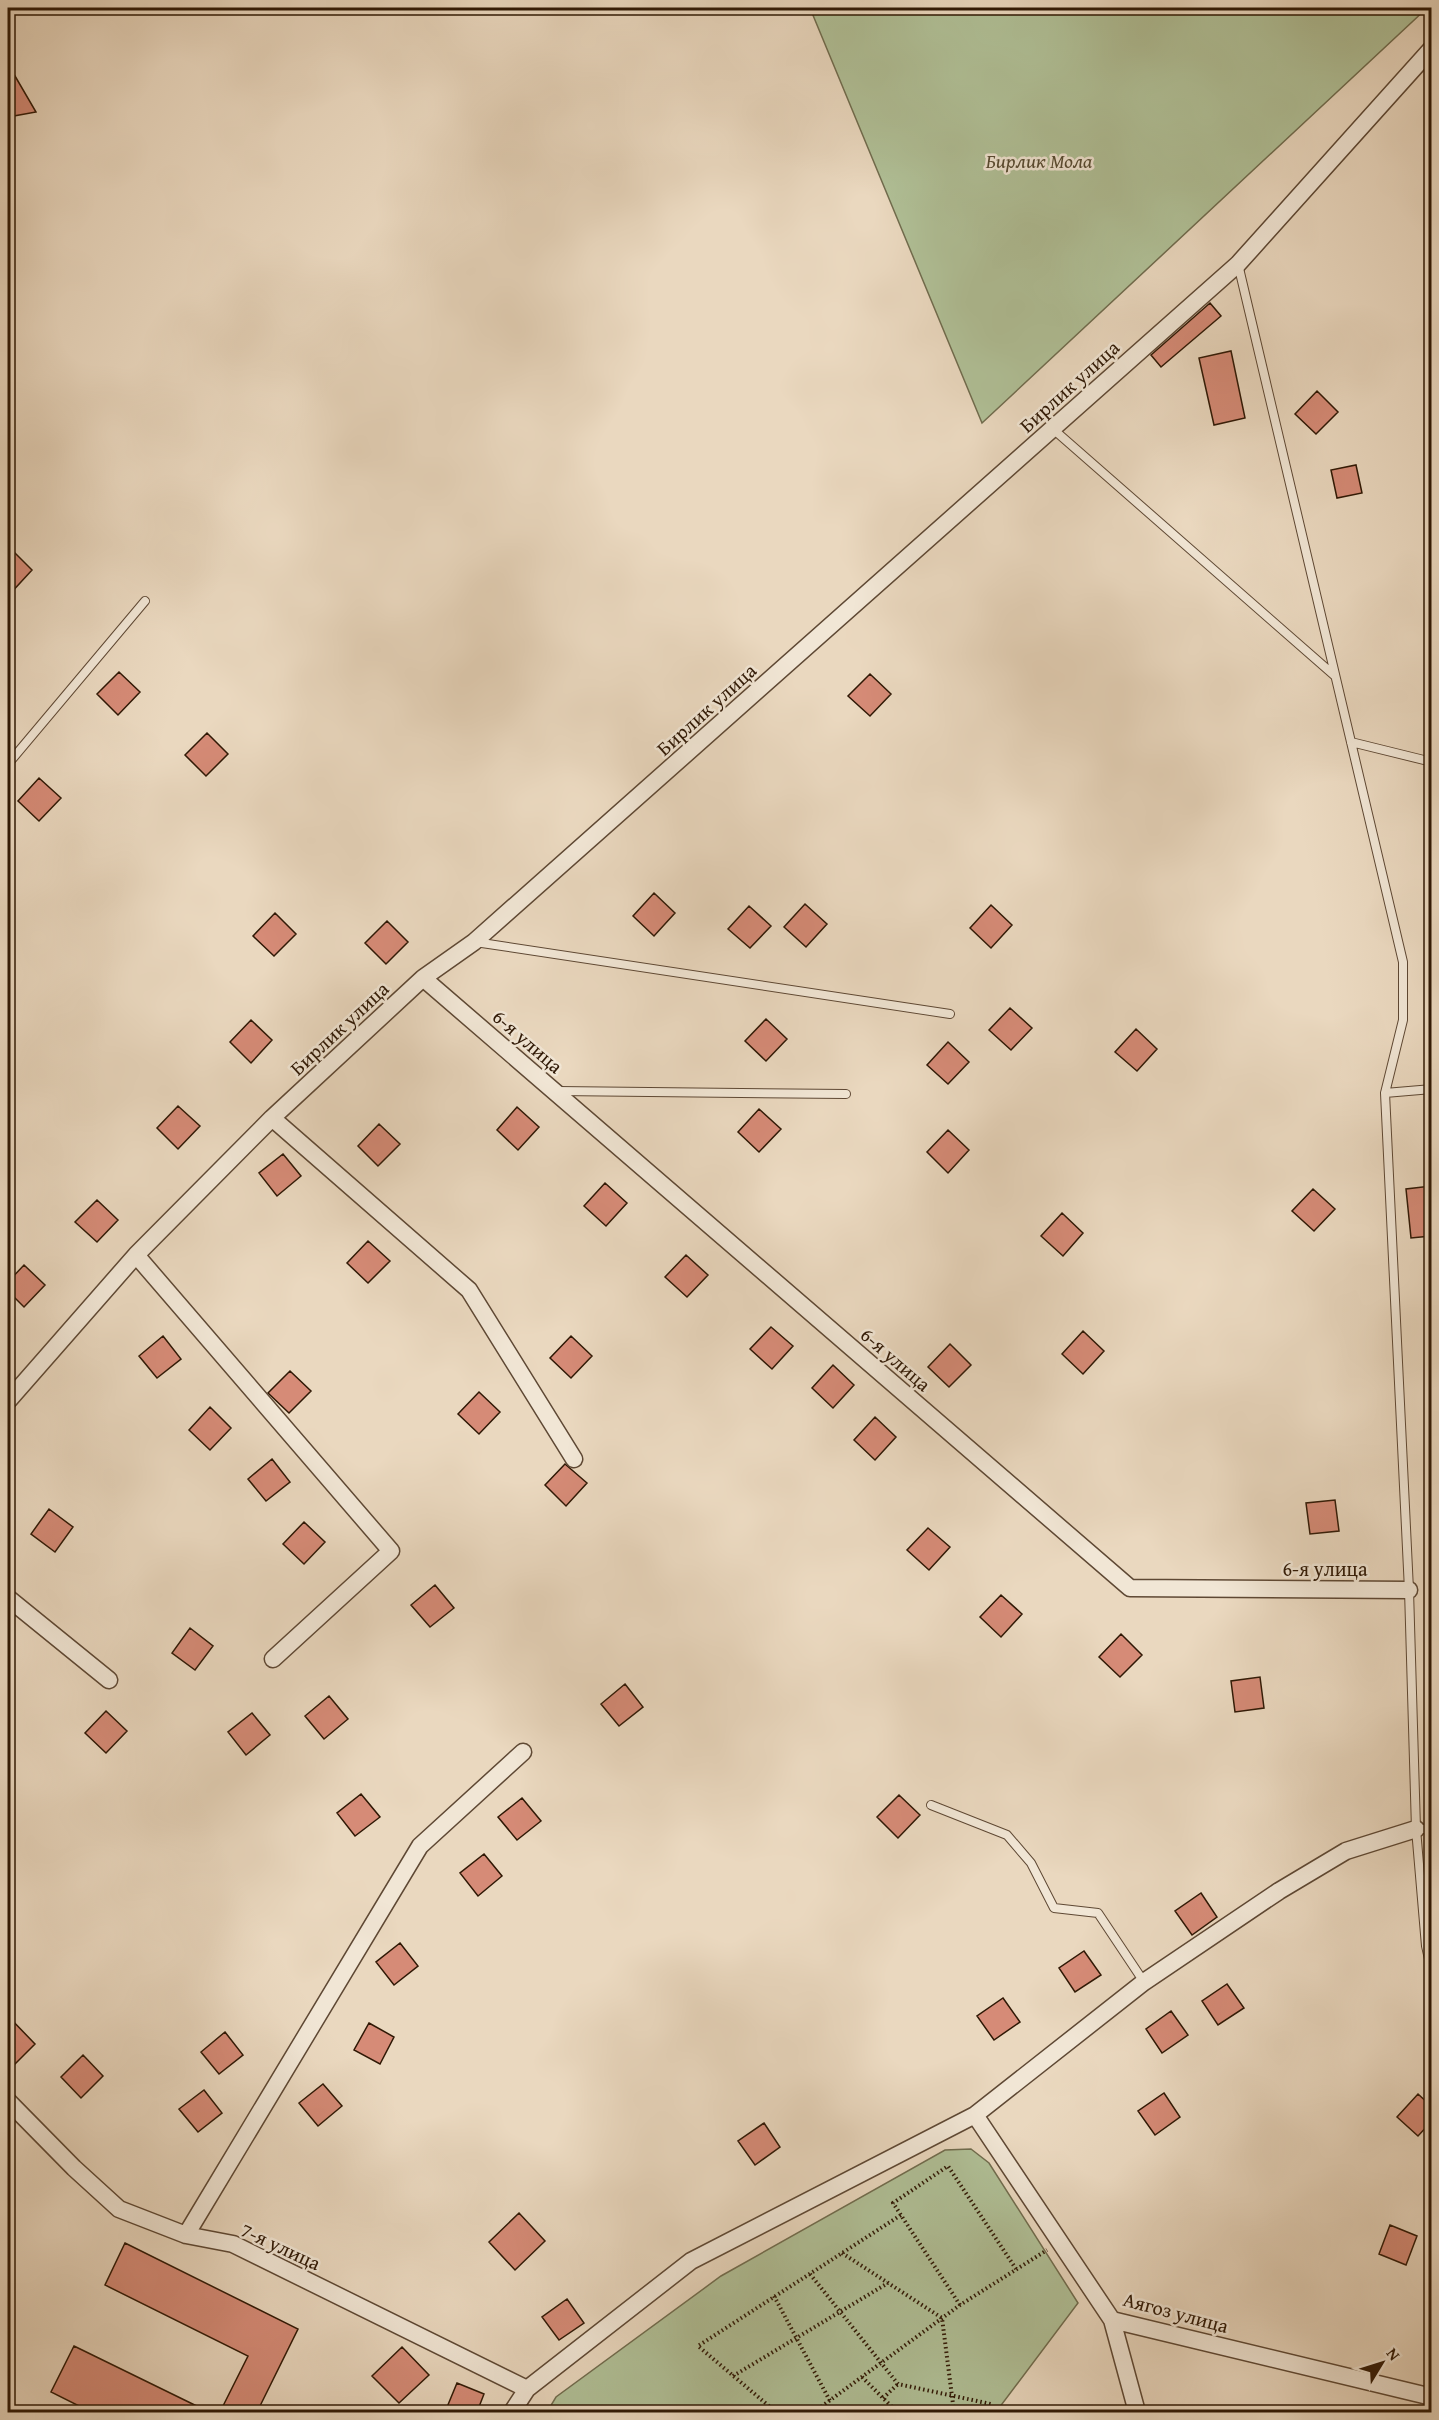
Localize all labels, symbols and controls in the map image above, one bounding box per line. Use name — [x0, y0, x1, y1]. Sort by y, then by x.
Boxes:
park label: Бирлик Мола — [986, 146, 1093, 175]
street label: Бирлик улица — [1013, 333, 1126, 439]
street label: Бирлик улица — [650, 656, 763, 762]
street label: Бирлик улица — [283, 974, 395, 1081]
street label: 6-я улица — [486, 1002, 570, 1080]
street label: 6-я улица — [854, 1320, 938, 1398]
street label: 6-я улица — [1282, 1554, 1368, 1583]
street label: 7-я улица — [236, 2215, 326, 2277]
street label: Аягоз улица — [1120, 2284, 1232, 2340]
north arrow — [1352, 2333, 1412, 2393]
text: N — [1381, 2342, 1407, 2366]

